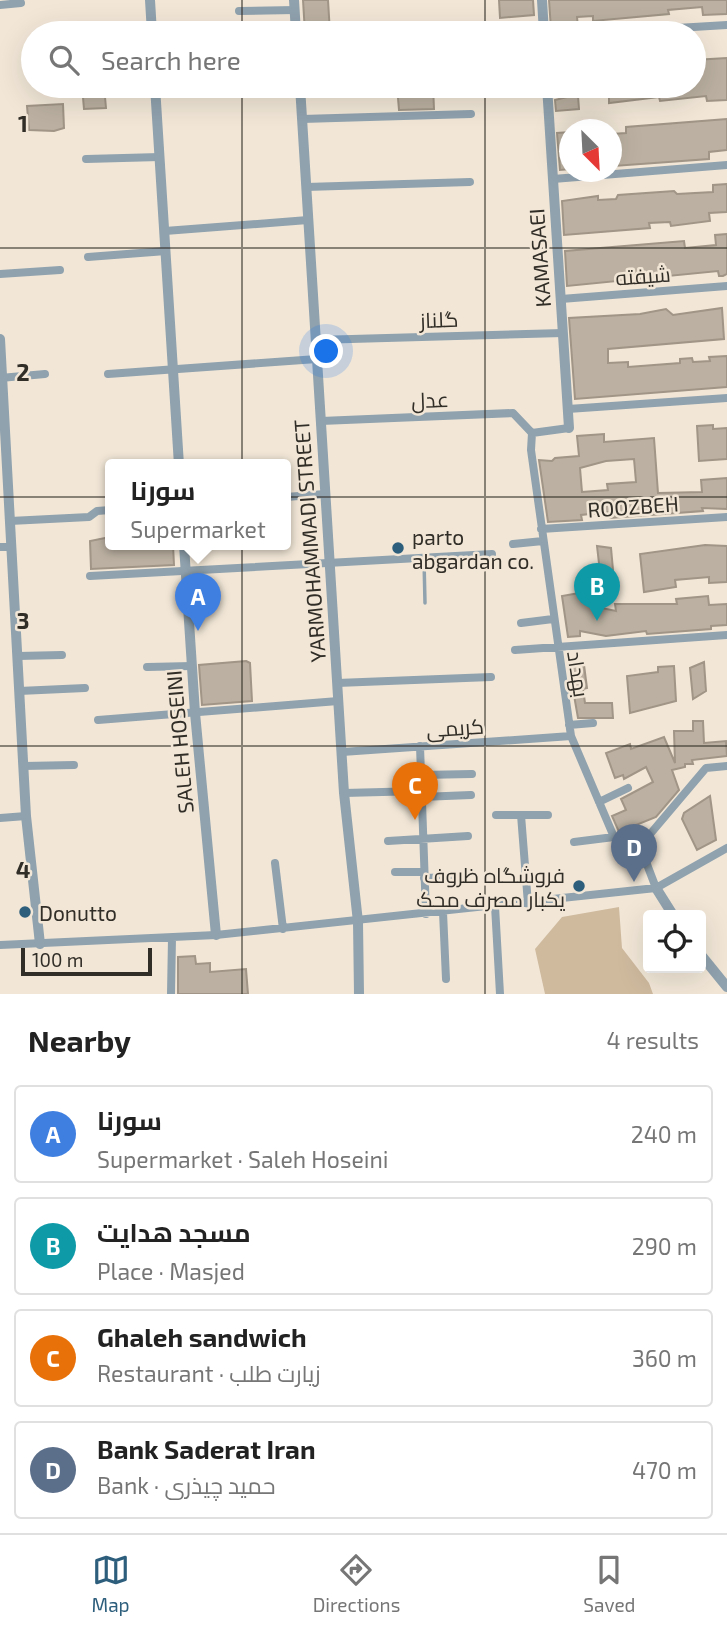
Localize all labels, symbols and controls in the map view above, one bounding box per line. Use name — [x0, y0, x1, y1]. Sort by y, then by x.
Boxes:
search box — [21, 21, 706, 98]
icon: search — [45, 41, 83, 79]
text: Search here — [101, 44, 241, 75]
text: 1 — [18, 109, 28, 137]
north arrow — [559, 119, 622, 182]
street label: KAMASAEI — [523, 208, 555, 308]
street label: شیفته — [615, 261, 671, 289]
street label: گلناز — [418, 306, 459, 333]
your location — [309, 334, 343, 368]
text: 2 — [16, 358, 30, 386]
street label: عدل — [411, 386, 449, 414]
street label: YARMOHAMMADI STREET — [288, 419, 330, 663]
popup — [105, 459, 291, 550]
text: سورنا — [130, 474, 195, 505]
street label: ROOZBEH — [586, 490, 680, 522]
text: Supermarket — [130, 515, 266, 543]
place label: parto abgardan co. — [412, 524, 534, 573]
marker: parto abgardan co. — [390, 540, 406, 556]
pin: B — [574, 563, 620, 621]
pin: A — [175, 573, 221, 631]
text: 3 — [16, 606, 30, 634]
street label: بهداد — [561, 649, 595, 699]
street label: SALEH HOSEINI — [160, 669, 198, 815]
street label: کریمی — [425, 713, 485, 743]
pin: C — [392, 762, 438, 820]
pin: D — [611, 824, 657, 882]
text: 4 — [16, 855, 30, 883]
place label: فروشگاه ظروف یکبار مصرف محک — [416, 862, 565, 912]
marker: فروشگاه ظروف یکبار مصرف محک — [571, 878, 587, 894]
place label: Donutto — [39, 900, 117, 925]
marker: Donutto — [17, 904, 33, 920]
map controls — [643, 910, 706, 973]
button: locate — [643, 910, 706, 973]
scale bar — [21, 945, 152, 977]
text: 100 m — [32, 948, 83, 971]
text: Nearby — [28, 1022, 131, 1058]
text: 4 results — [607, 1026, 699, 1054]
text: سورنا — [97, 1104, 162, 1135]
text: A — [45, 1120, 61, 1148]
text: 240 m — [631, 1120, 697, 1148]
text: Supermarket · Saleh Hoseini — [97, 1145, 389, 1173]
text: مسجد هدایت — [97, 1216, 251, 1247]
text: B — [46, 1232, 60, 1260]
text: 290 m — [632, 1232, 697, 1260]
text: Place · Masjed — [97, 1257, 245, 1285]
text: Ghaleh sandwich — [97, 1321, 307, 1352]
text: C — [46, 1344, 60, 1372]
text: 360 m — [632, 1344, 697, 1372]
text: Restaurant · زیارت طلب — [97, 1359, 321, 1387]
text: Bank Saderat Iran — [97, 1433, 316, 1464]
text: D — [45, 1456, 61, 1484]
text: 470 m — [632, 1456, 697, 1484]
text: Bank · حمید چیذری — [97, 1471, 275, 1499]
tab: Map — [92, 1551, 130, 1616]
tab: Directions — [313, 1551, 400, 1616]
tab: Saved — [583, 1551, 635, 1616]

